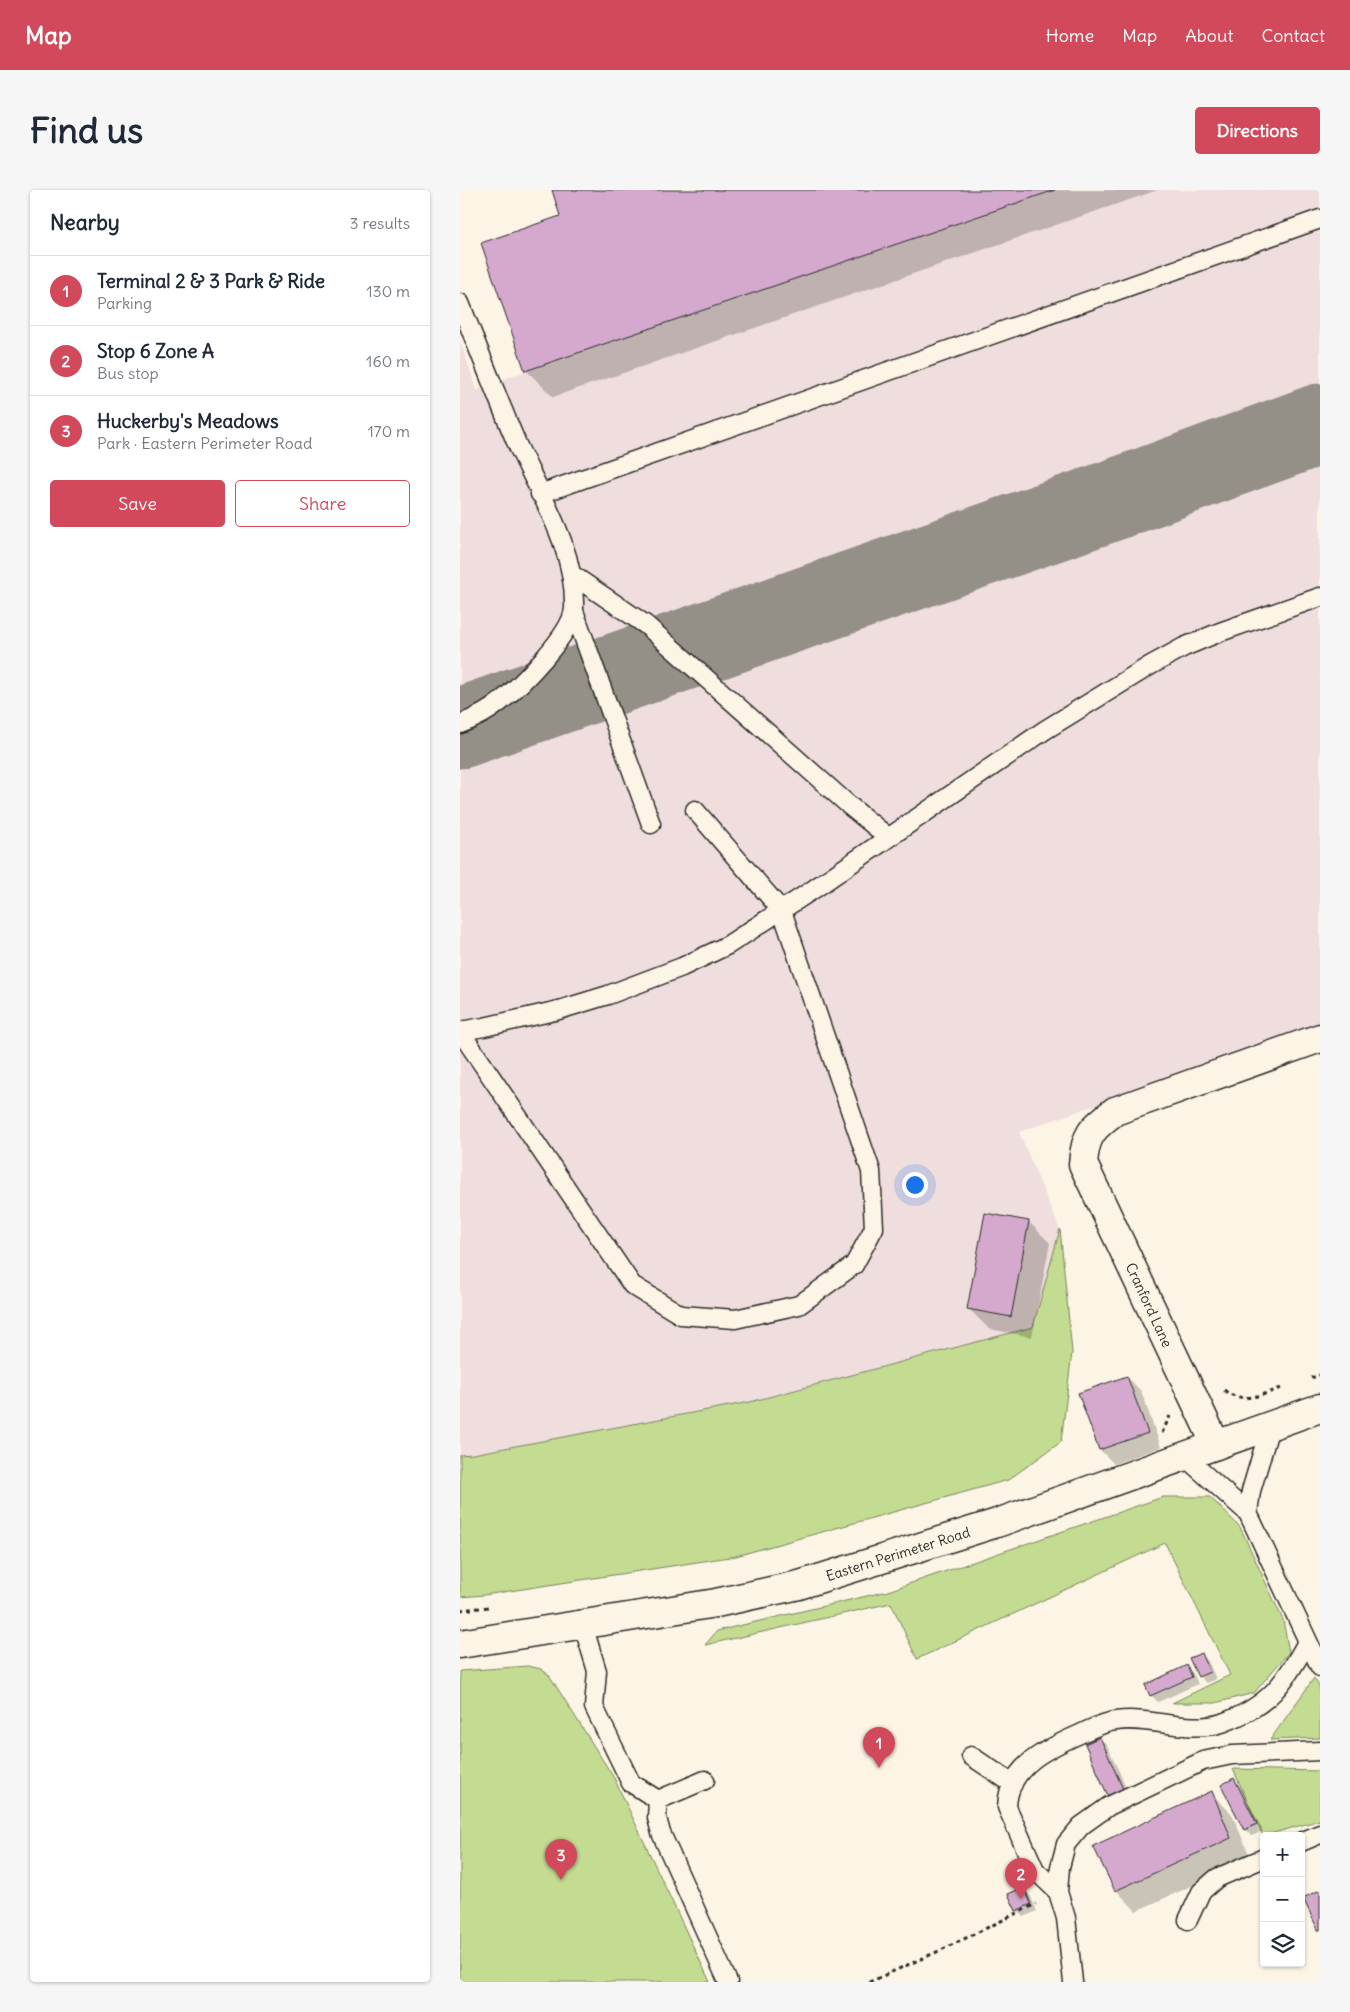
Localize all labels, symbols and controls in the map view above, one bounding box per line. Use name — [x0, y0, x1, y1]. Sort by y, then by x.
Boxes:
text: Map — [25, 20, 72, 50]
text: Home — [1046, 24, 1094, 47]
text: Map — [1122, 24, 1157, 47]
text: About — [1185, 24, 1233, 47]
text: Contact — [1261, 24, 1325, 47]
button: Directions — [1195, 107, 1320, 154]
text: Find us — [30, 108, 143, 152]
text: Nearby — [50, 209, 120, 236]
text: 3 results — [350, 213, 410, 233]
text: Terminal 2 & 3 Park & Ride — [97, 269, 325, 293]
text: 1 — [63, 281, 69, 301]
text: 130 m — [366, 281, 410, 301]
text: Parking — [97, 293, 152, 313]
text: Stop 6 Zone A — [97, 339, 214, 363]
text: 2 — [62, 351, 70, 371]
text: 160 m — [366, 351, 410, 371]
text: Bus stop — [97, 363, 159, 383]
text: Huckerby's Meadows — [97, 409, 279, 433]
text: 3 — [61, 421, 71, 441]
text: 170 m — [367, 421, 410, 441]
text: Park · Eastern Perimeter Road — [97, 433, 312, 453]
button: Save — [50, 480, 225, 527]
button: Share — [235, 480, 410, 527]
your location — [902, 1172, 928, 1198]
street label: Cranford Lane — [1122, 1260, 1176, 1350]
street label: Eastern Perimeter Road — [824, 1523, 972, 1585]
pin: 1 — [863, 1727, 895, 1768]
map controls — [1260, 1832, 1305, 1967]
button: + — [1260, 1832, 1305, 1877]
pin: 3 — [545, 1839, 577, 1880]
pin: 2 — [1005, 1858, 1037, 1899]
button: − — [1260, 1877, 1305, 1922]
button: layers — [1260, 1922, 1305, 1967]

